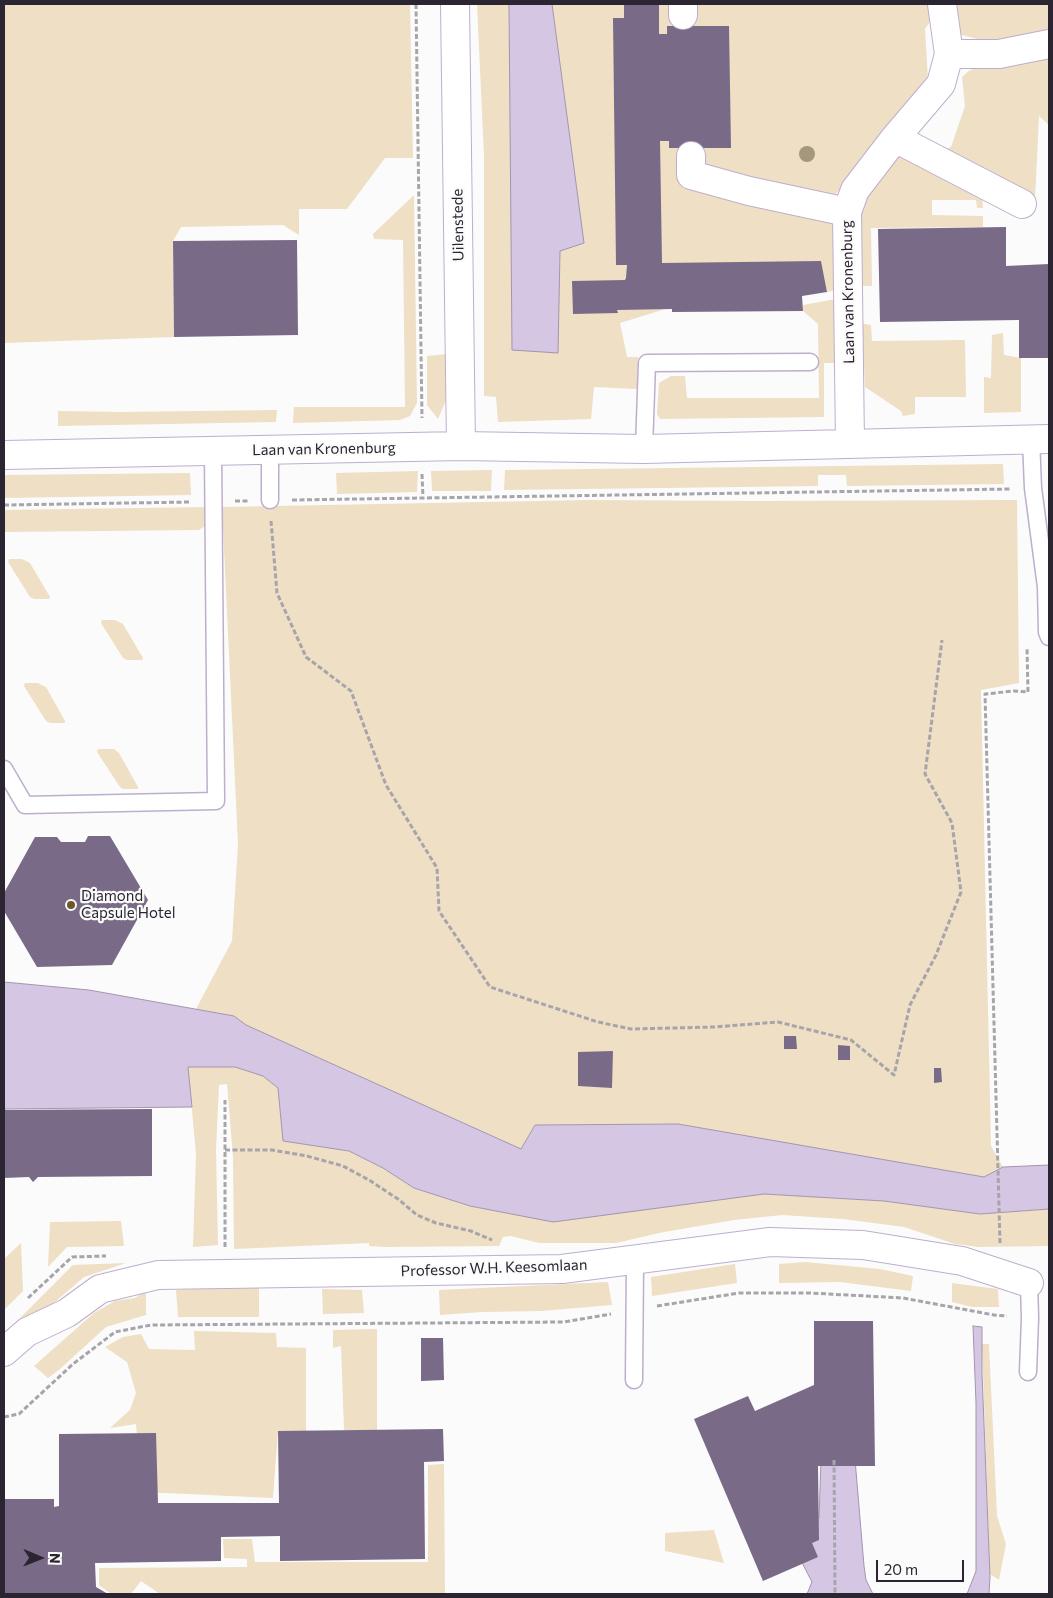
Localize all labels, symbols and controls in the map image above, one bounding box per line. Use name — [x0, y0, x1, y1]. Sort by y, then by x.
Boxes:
street label: Uilenstede — [448, 189, 468, 261]
street label: Laan van Kronenburg — [838, 220, 858, 364]
street label: Laan van Kronenburg — [252, 439, 396, 459]
place label: Diamond Capsule Hotel — [81, 887, 175, 922]
marker: Diamond Capsule Hotel — [65, 899, 77, 911]
street label: Professor W.H. Keesomlaan — [400, 1256, 588, 1280]
north arrow — [15, 1533, 65, 1583]
scale bar — [878, 1550, 966, 1582]
text: N — [47, 1553, 64, 1564]
text: 20 m — [884, 1560, 918, 1578]

